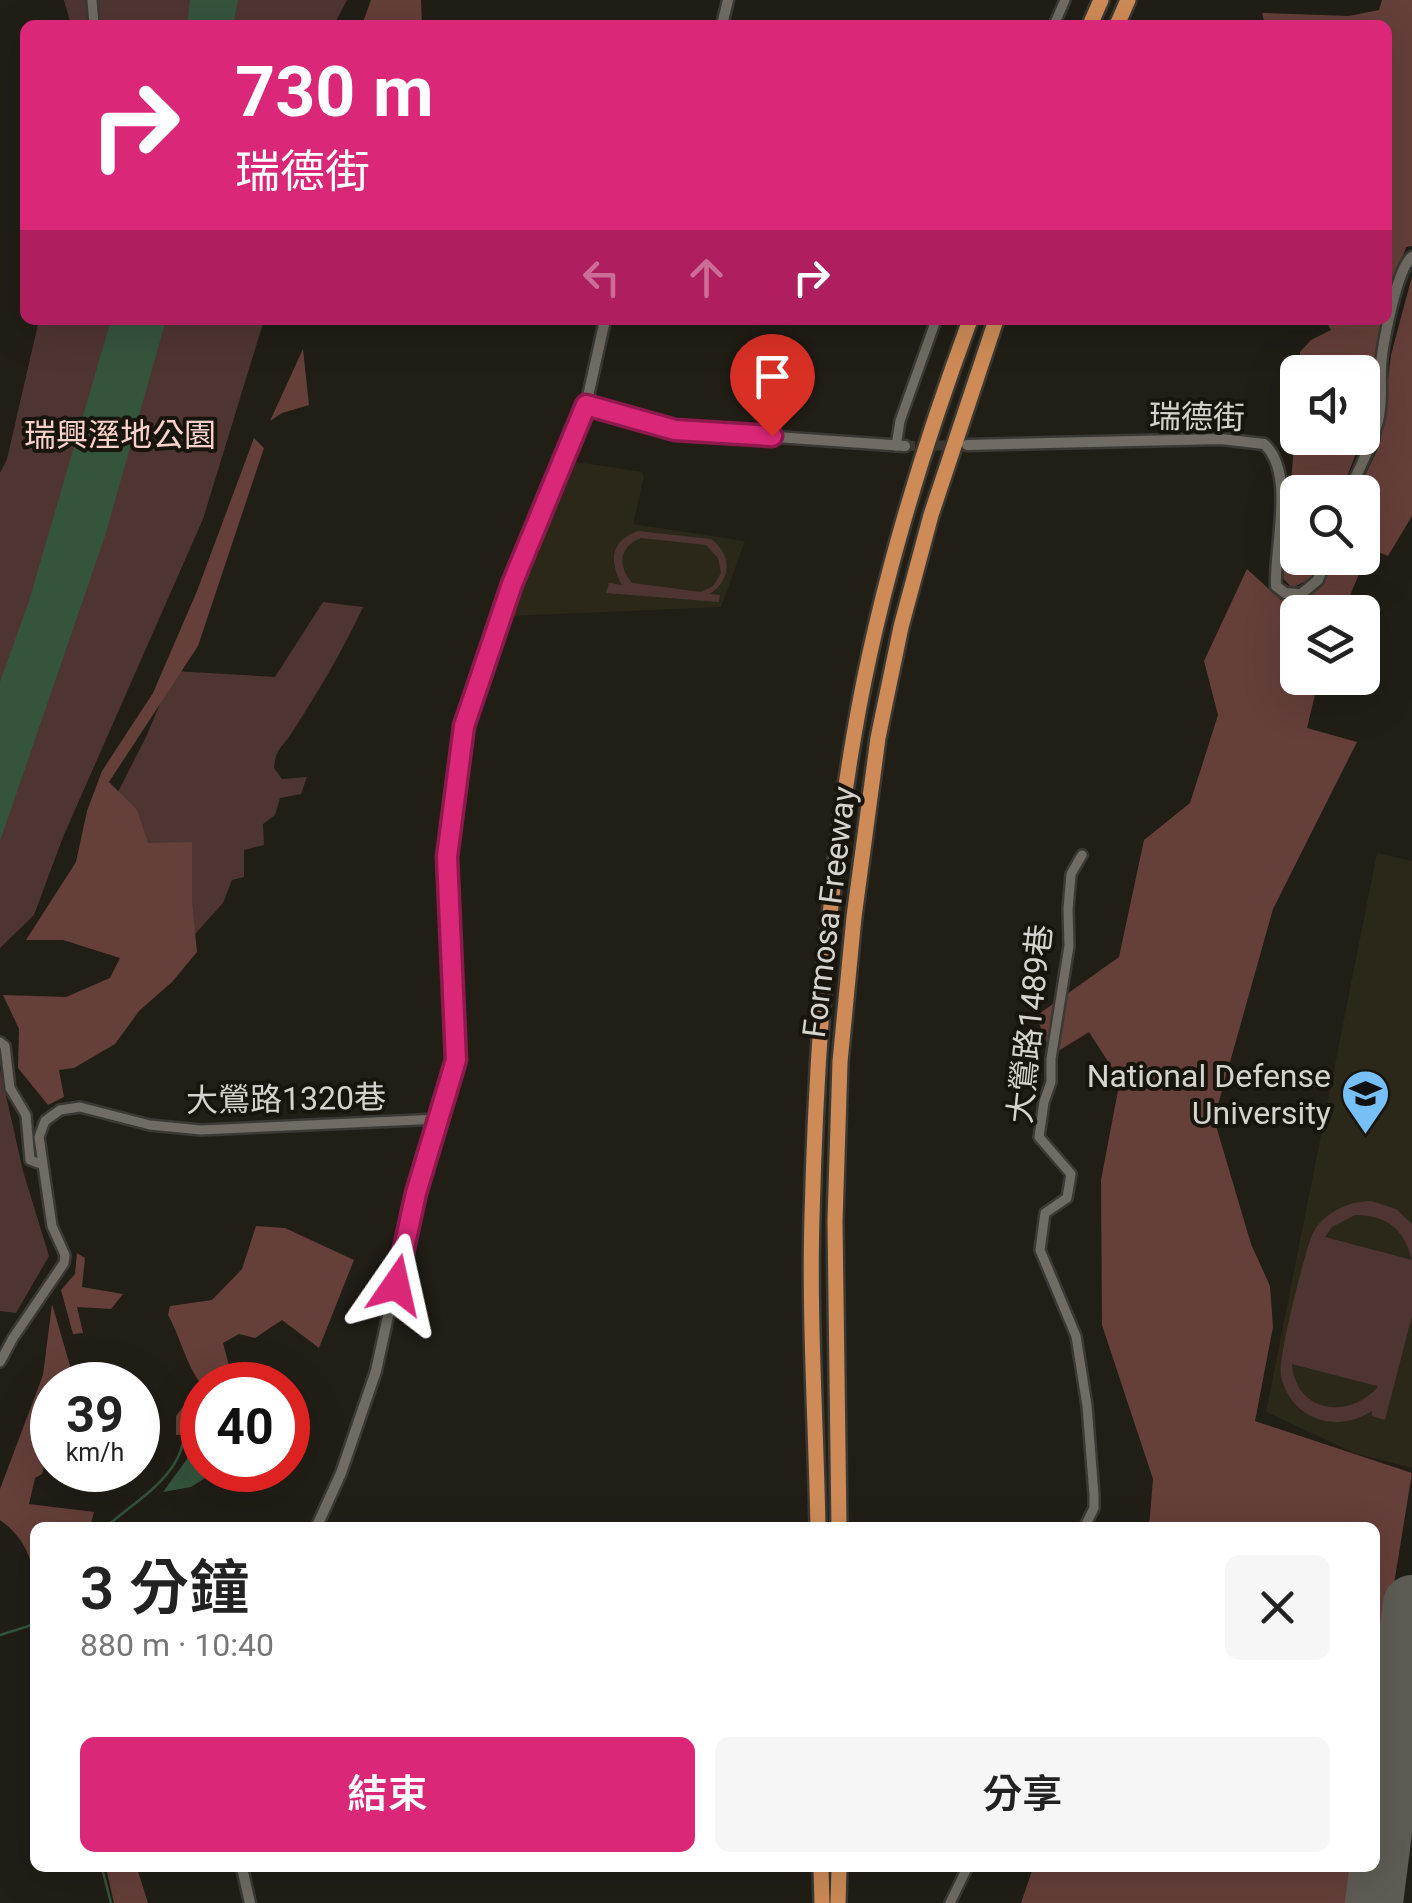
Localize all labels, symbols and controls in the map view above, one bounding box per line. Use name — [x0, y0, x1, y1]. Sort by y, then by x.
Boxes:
text: 730 m — [235, 51, 434, 133]
icon: right — [70, 60, 200, 190]
text: 瑞德街 — [235, 145, 370, 198]
icon: left — [574, 250, 629, 305]
icon: ahead — [679, 250, 734, 305]
icon: right — [784, 250, 839, 305]
pin — [730, 334, 815, 437]
icon: arrive — [745, 349, 800, 404]
map controls — [1280, 355, 1380, 695]
button: sound — [1280, 355, 1380, 455]
street label: 瑞德街 — [1149, 397, 1245, 437]
park label: 瑞興溼地公園 — [24, 416, 216, 454]
button: search — [1280, 475, 1380, 575]
button: layers — [1280, 595, 1380, 695]
street label: Formosa Freeway — [795, 784, 863, 1040]
street label: 大鶯路1489巷 — [1001, 923, 1059, 1125]
place label: National Defense University — [1087, 1057, 1331, 1132]
school or university icon: National Defense University — [1340, 1068, 1392, 1136]
street label: 大鶯路1320巷 — [186, 1078, 386, 1120]
position arrow — [344, 1233, 448, 1337]
speed limit sign: 40 — [180, 1362, 310, 1492]
text: 39 — [66, 1386, 124, 1444]
text: km/h — [66, 1438, 124, 1467]
text: 3 分鐘 — [80, 1553, 249, 1624]
button: close — [1225, 1555, 1330, 1660]
text: 880 m · 10:40 — [80, 1626, 274, 1664]
button: 結束 — [80, 1737, 695, 1852]
button: 分享 — [715, 1737, 1330, 1852]

